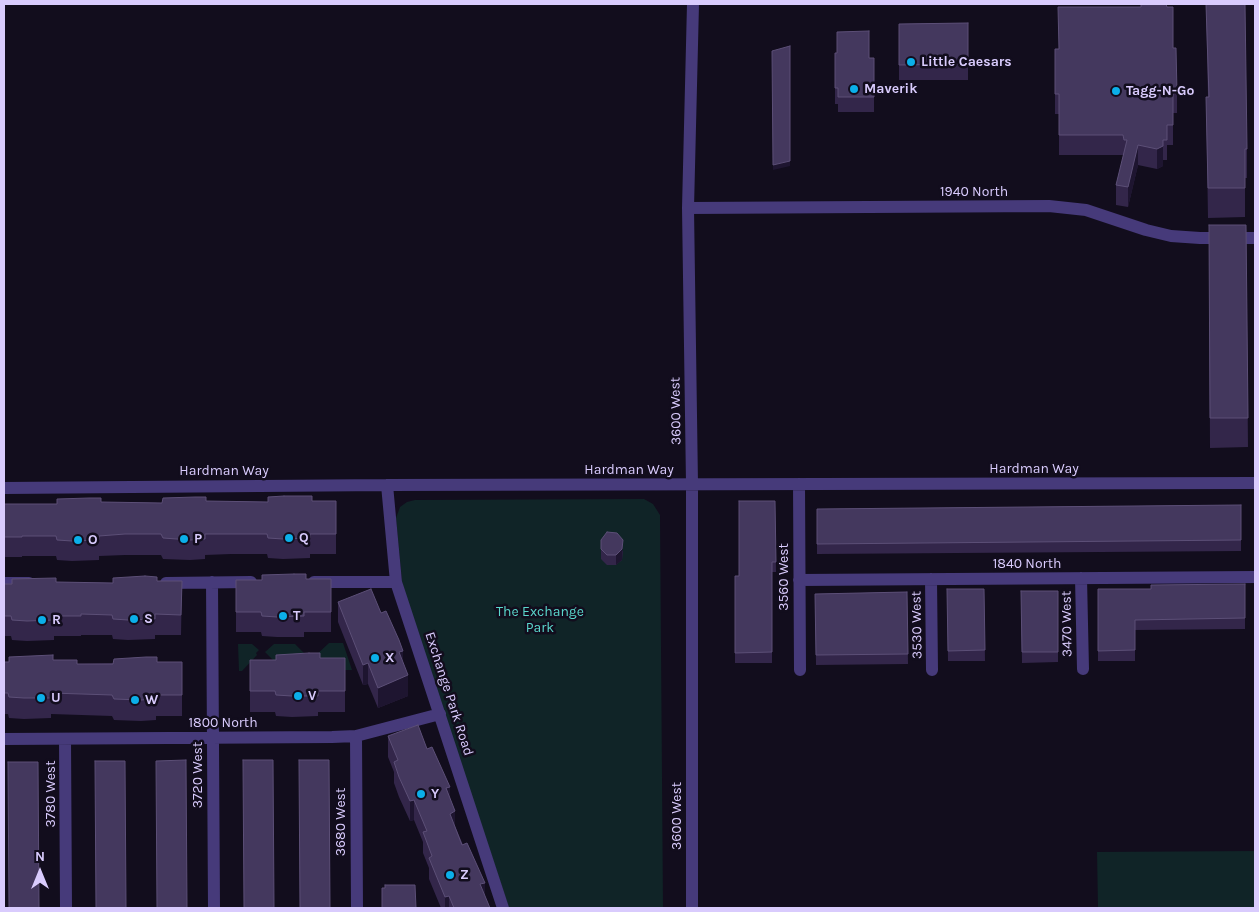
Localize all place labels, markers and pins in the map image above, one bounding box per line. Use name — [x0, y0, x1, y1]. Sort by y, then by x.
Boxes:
place label: Little Caesars — [921, 54, 1012, 70]
marker: Little Caesars — [905, 56, 917, 68]
place label: Maverik — [864, 81, 917, 97]
marker: Maverik — [848, 83, 860, 95]
place label: Tagg-N-Go — [1126, 83, 1194, 99]
marker: Tagg-N-Go — [1110, 85, 1122, 97]
place label: Q — [299, 530, 309, 546]
place label: P — [194, 531, 202, 547]
place label: O — [88, 532, 98, 548]
marker: Q — [283, 532, 295, 544]
marker: P — [178, 533, 190, 545]
marker: O — [72, 534, 84, 546]
place label: T — [293, 608, 300, 624]
marker: T — [277, 610, 289, 622]
place label: S — [144, 611, 153, 627]
place label: R — [52, 612, 61, 628]
marker: S — [128, 613, 140, 625]
marker: R — [36, 614, 48, 626]
place label: X — [385, 650, 395, 666]
marker: X — [369, 652, 381, 664]
place label: V — [308, 688, 316, 704]
place label: U — [51, 690, 61, 706]
marker: V — [292, 690, 304, 702]
marker: U — [35, 692, 47, 704]
place label: W — [145, 692, 158, 708]
marker: W — [129, 694, 141, 706]
place label: Y — [431, 786, 439, 802]
marker: Y — [415, 788, 427, 800]
place label: Z — [460, 867, 469, 883]
marker: Z — [444, 869, 456, 881]

